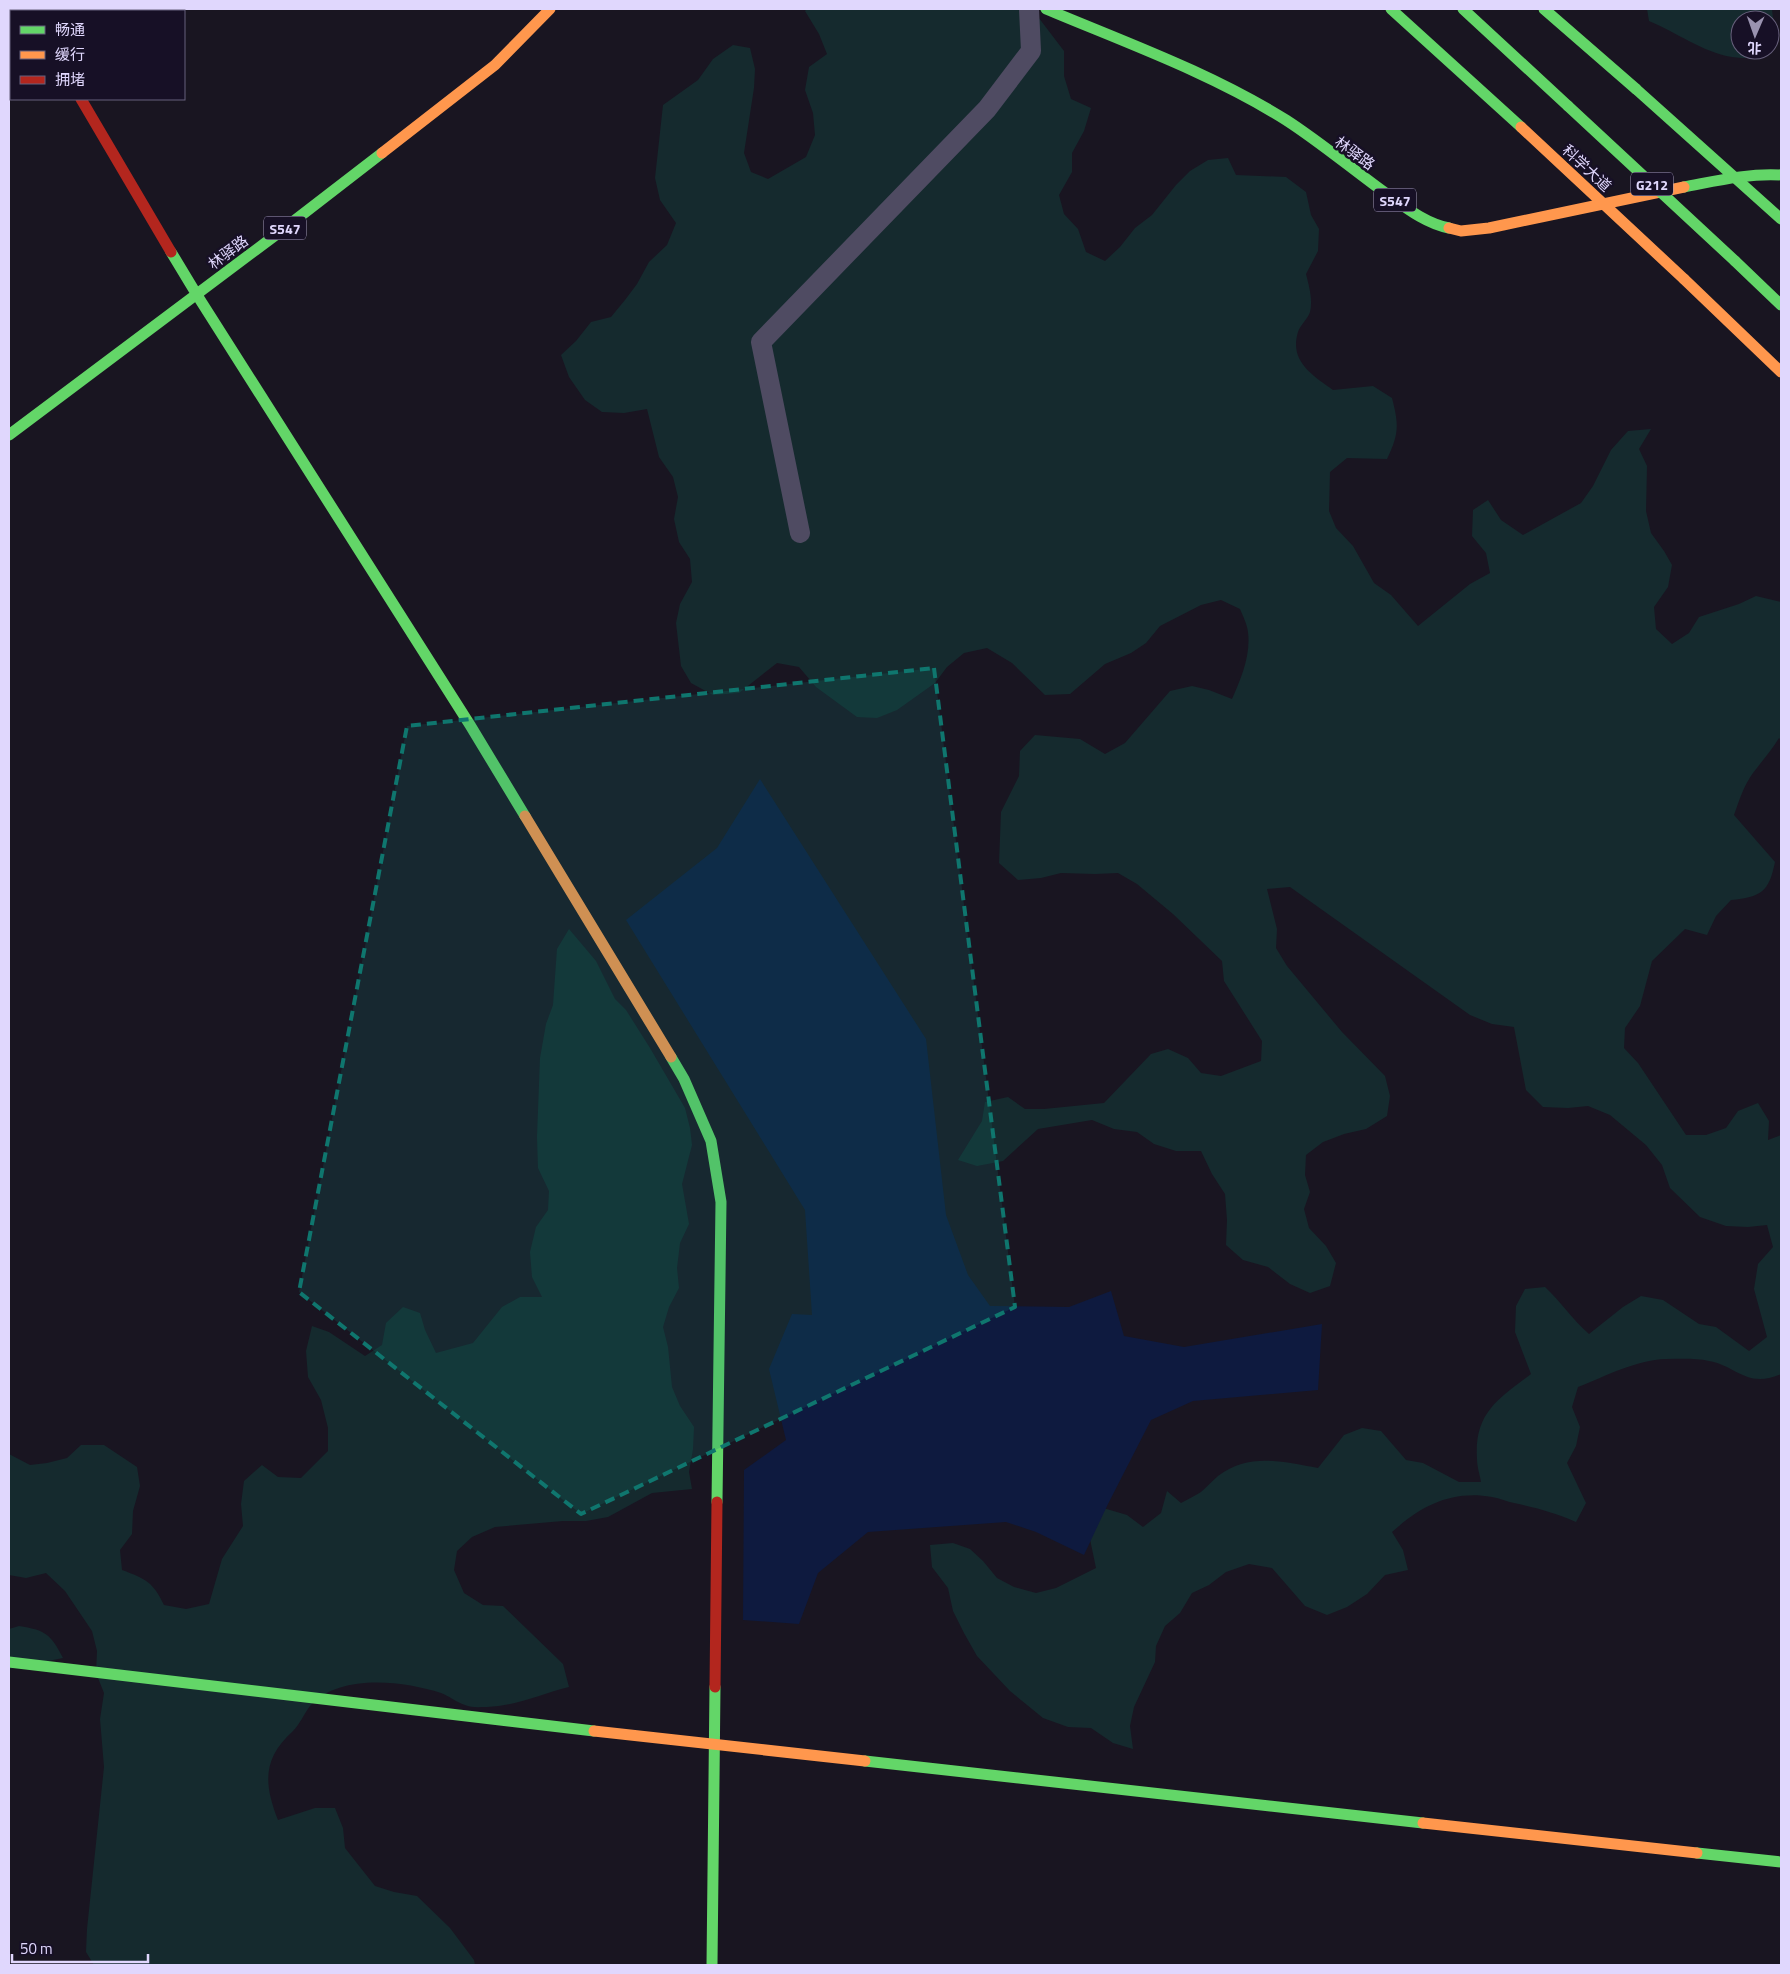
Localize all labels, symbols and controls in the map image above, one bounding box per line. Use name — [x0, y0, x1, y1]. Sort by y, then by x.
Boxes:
legend — [10, 10, 185, 100]
north arrow — [1730, 10, 1780, 60]
text: 畅通 — [55, 18, 85, 41]
text: 北 — [1747, 38, 1762, 59]
text: 缓行 — [55, 43, 85, 66]
text: 拥堵 — [55, 68, 85, 91]
street label: 林驿路 — [1330, 130, 1380, 176]
street label: 科学大道 — [1557, 139, 1617, 197]
road number: G212 — [1631, 172, 1673, 195]
road number: S547 — [1374, 188, 1416, 212]
road number: S547 — [264, 217, 306, 240]
street label: 林驿路 — [203, 229, 253, 275]
scale bar — [12, 1932, 149, 1964]
text: 50 m — [20, 1937, 53, 1960]

